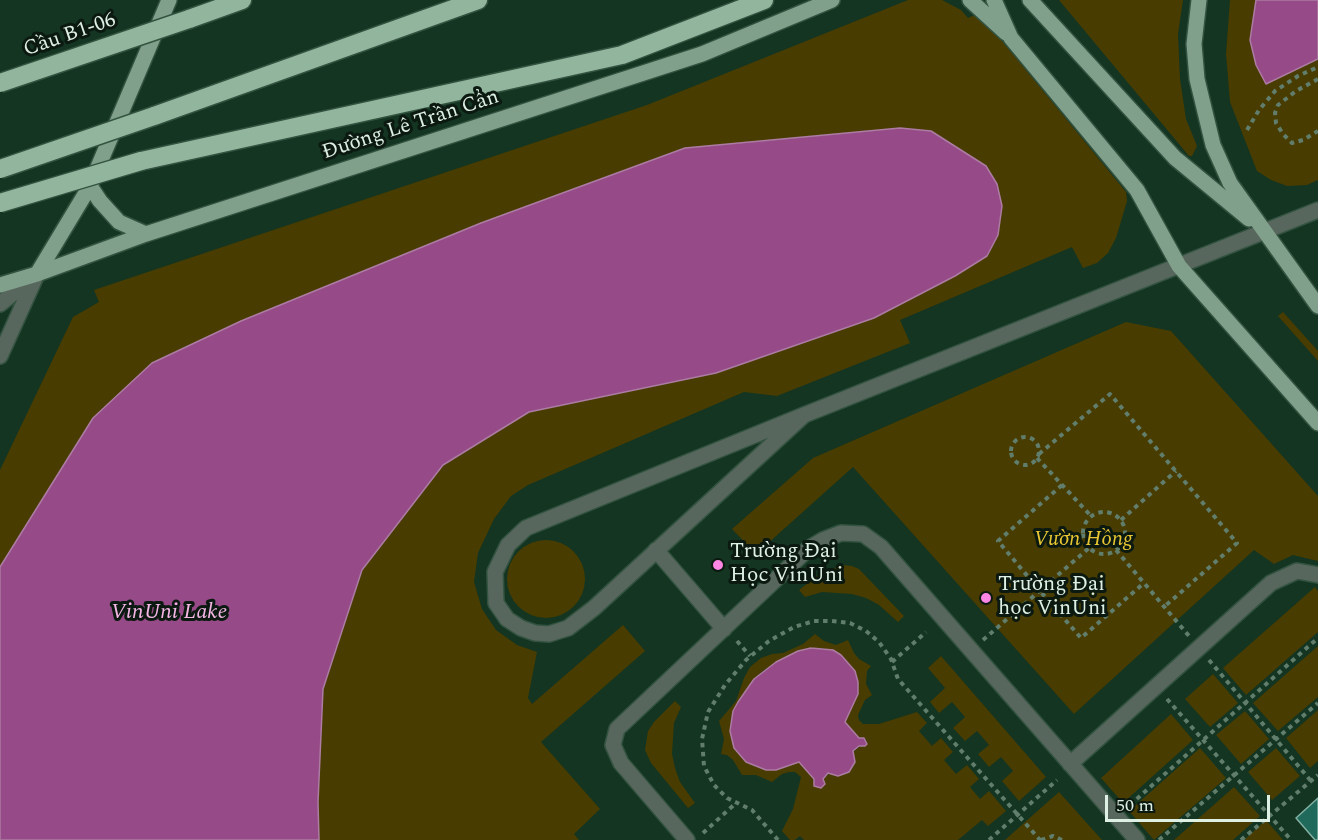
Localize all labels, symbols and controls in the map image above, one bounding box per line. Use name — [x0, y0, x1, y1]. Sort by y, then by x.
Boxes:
street label: Cầu B1-06 — [21, 9, 119, 63]
street label: Đường Lê Trần Cẩn — [319, 86, 503, 166]
park label: Vườn Hồng — [1034, 528, 1132, 554]
place label: Trường Đại Học VinUni — [730, 540, 843, 590]
marker: Trường Đại Học VinUni — [711, 558, 725, 572]
place label: Trường Đại học VinUni — [998, 573, 1107, 623]
marker: Trường Đại học VinUni — [979, 591, 993, 605]
water label: VinUni Lake — [111, 601, 227, 627]
scale bar — [1108, 783, 1273, 821]
text: 50 m — [1116, 792, 1154, 819]

